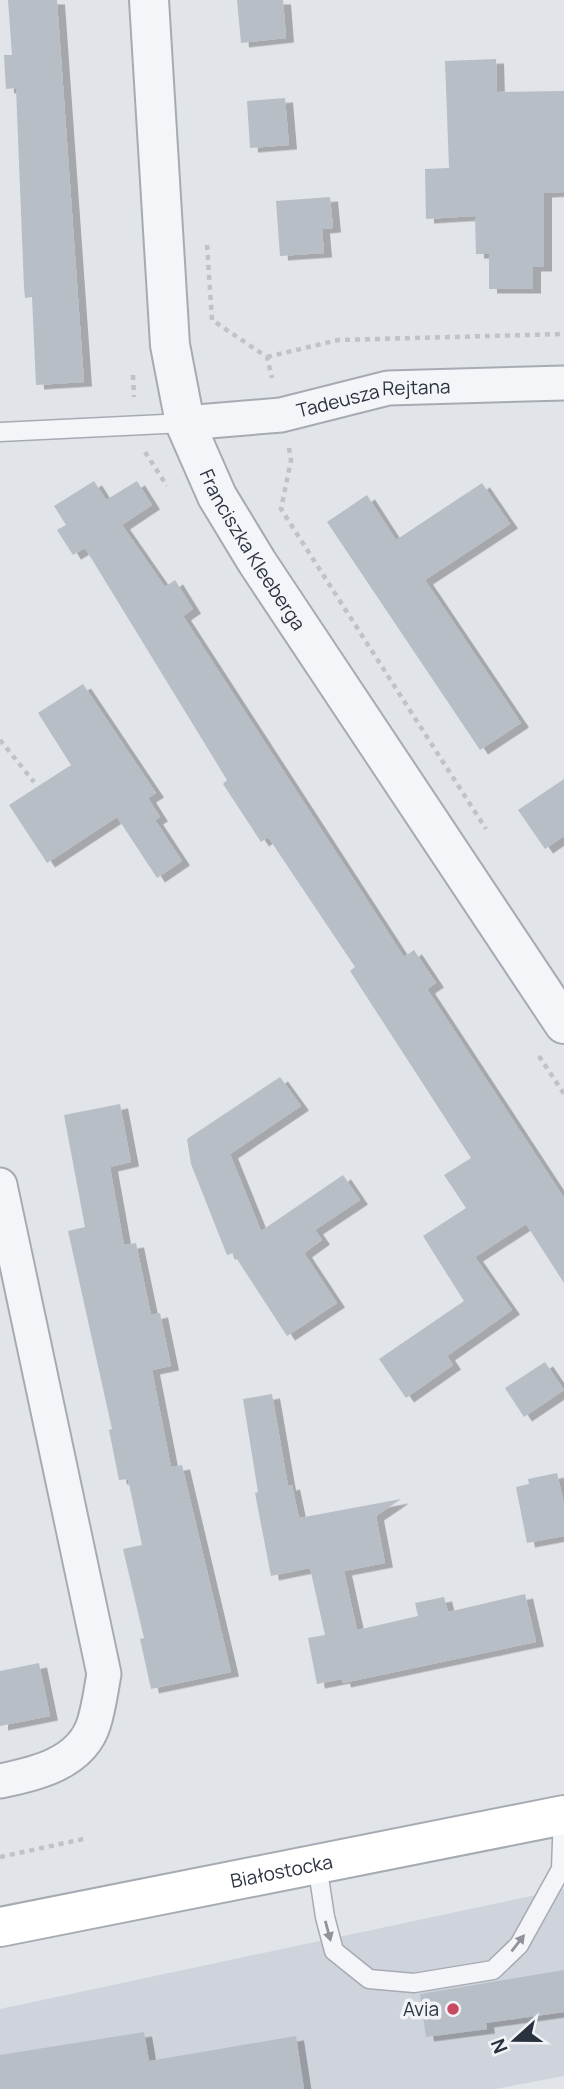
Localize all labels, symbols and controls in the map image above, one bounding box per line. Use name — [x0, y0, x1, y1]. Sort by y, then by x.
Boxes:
street label: Tadeusza Rejtana — [294, 373, 451, 424]
street label: Franciszka Kleeberga — [194, 465, 312, 635]
street label: Białostocka — [228, 1848, 335, 1894]
one-way arrow — [324, 1921, 334, 1942]
one-way arrow — [511, 1934, 525, 1952]
place label: Avia — [403, 1996, 439, 2022]
marker: Avia — [445, 2001, 461, 2017]
north arrow — [480, 2005, 550, 2075]
text: N — [485, 2035, 514, 2057]

